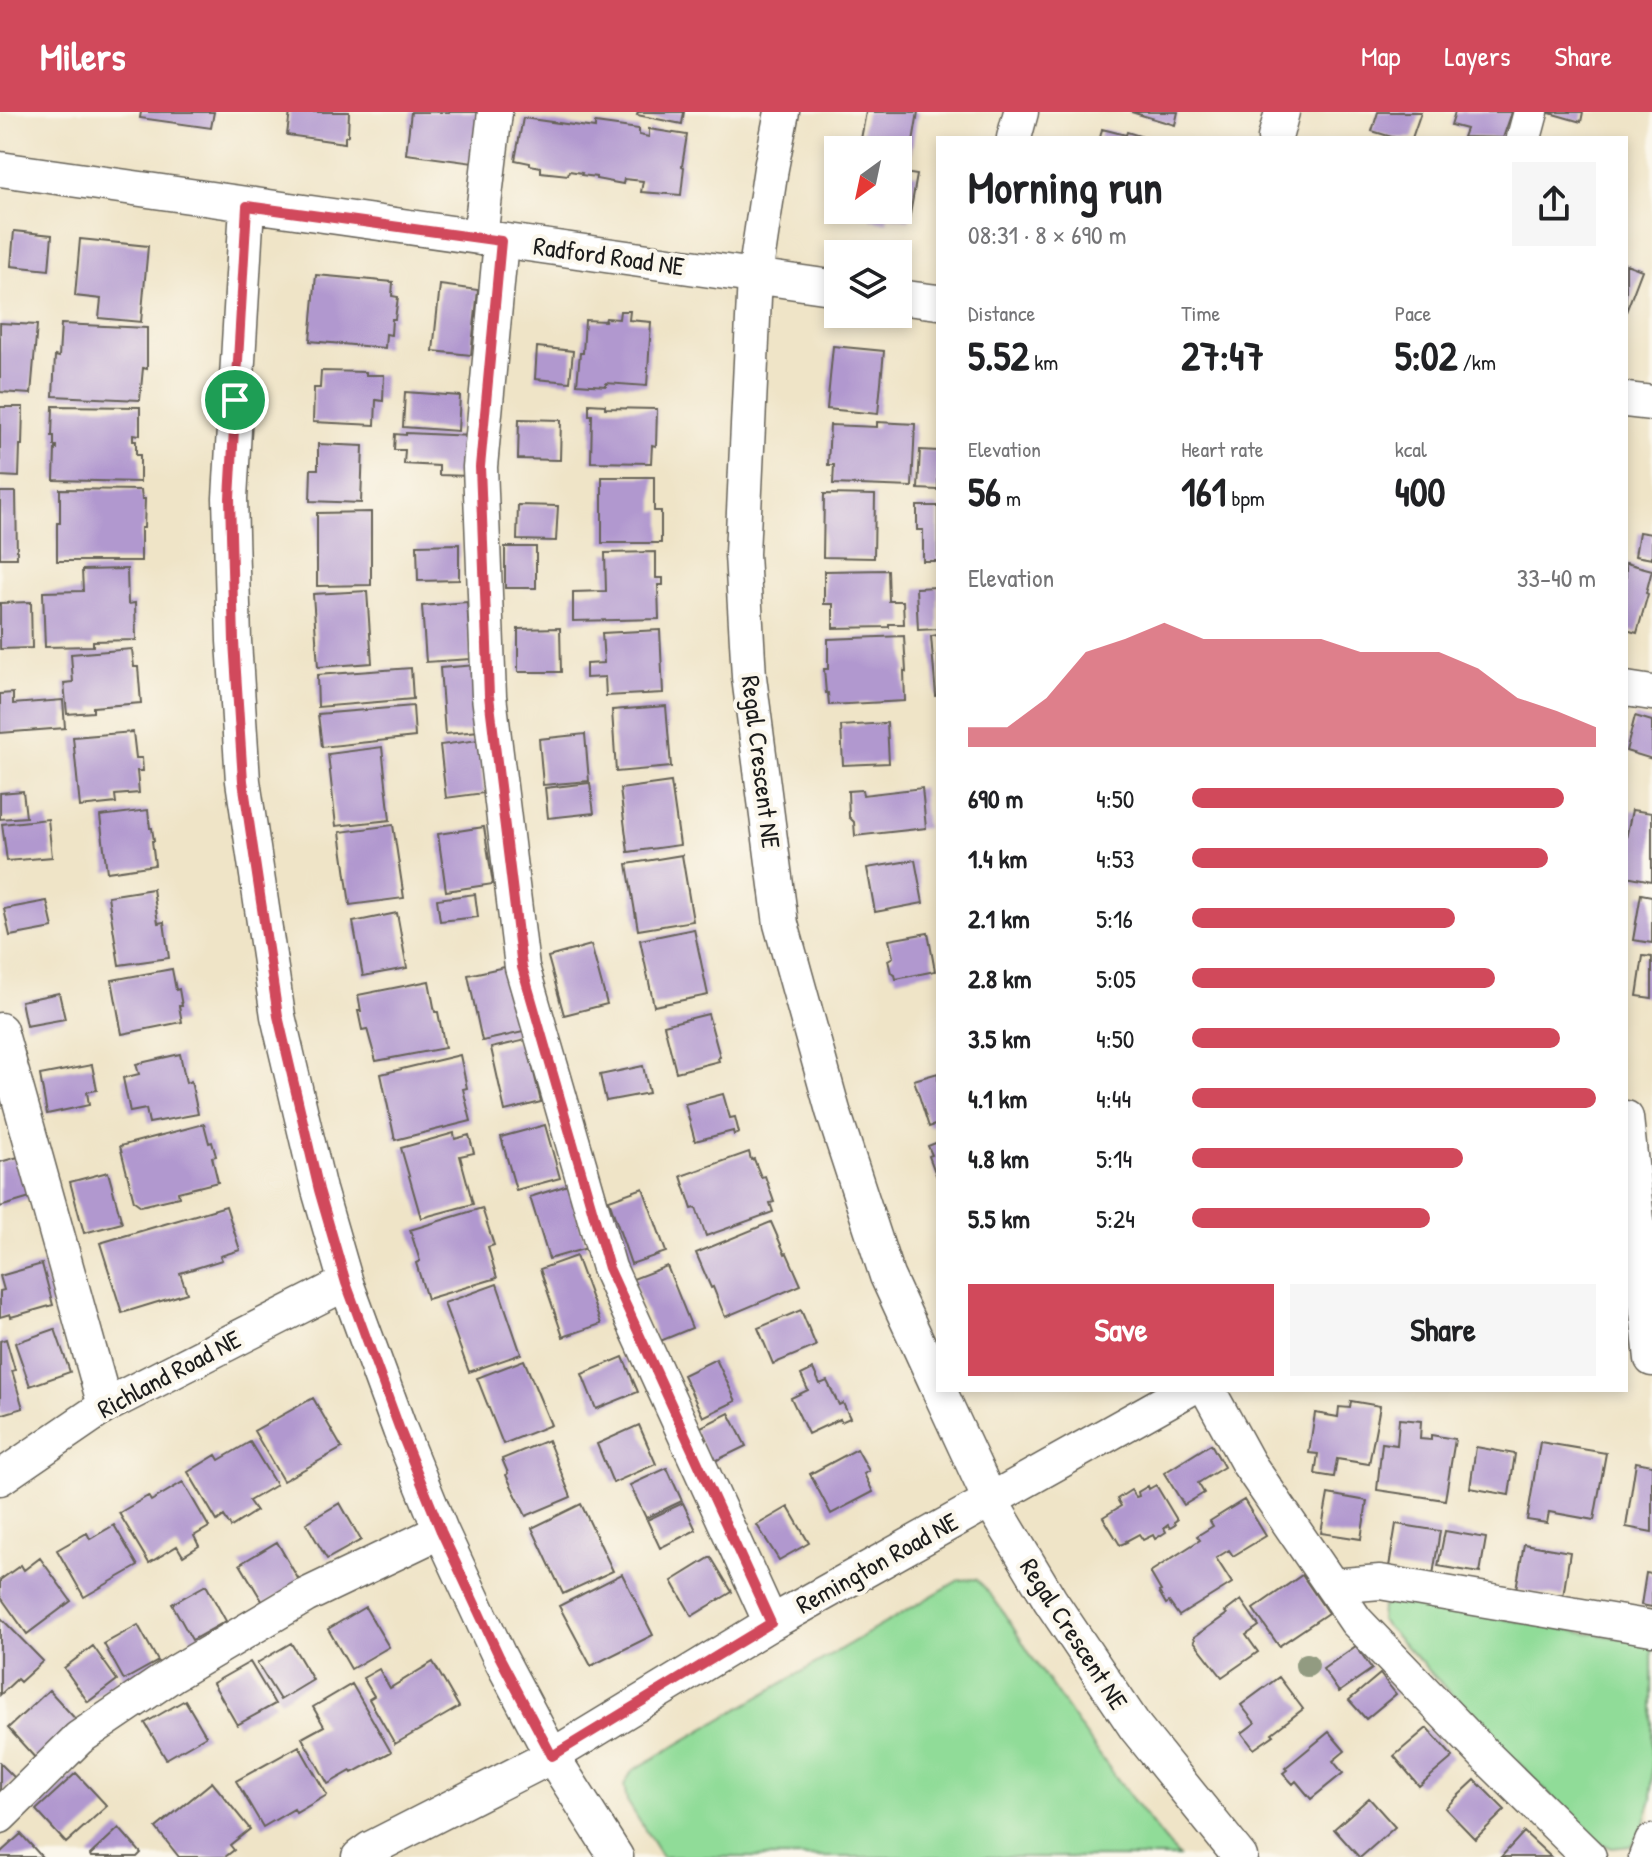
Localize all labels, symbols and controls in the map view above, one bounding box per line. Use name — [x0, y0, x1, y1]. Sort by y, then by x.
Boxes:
text: Milers — [40, 30, 126, 82]
text: Map — [1361, 37, 1401, 75]
text: Layers — [1445, 37, 1510, 75]
text: Share — [1554, 37, 1612, 75]
north arrow — [824, 136, 912, 224]
map controls — [824, 136, 912, 328]
text: Morning run — [968, 157, 1163, 217]
button: share — [1512, 162, 1596, 246]
text: 08:31 · 8 × 690 m — [968, 217, 1126, 252]
street label: Radford Road NE — [531, 228, 687, 283]
button: layers — [824, 240, 912, 328]
text: Distance — [968, 298, 1035, 328]
text: Time — [1181, 298, 1220, 328]
text: Pace — [1395, 298, 1431, 328]
text: 5.52 — [968, 328, 1029, 382]
text: 27:47 — [1181, 328, 1264, 382]
text: 5:02 — [1395, 328, 1458, 382]
text: km — [1029, 347, 1058, 377]
text: /km — [1458, 347, 1496, 377]
pin — [201, 366, 269, 434]
icon: arrive — [213, 378, 257, 422]
text: Elevation — [968, 434, 1041, 464]
text: Heart rate — [1181, 434, 1264, 464]
text: kcal — [1395, 434, 1427, 464]
text: 56 — [968, 464, 1001, 518]
text: 161 — [1181, 464, 1226, 518]
text: 400 — [1395, 464, 1446, 518]
text: m — [1001, 483, 1021, 513]
text: bpm — [1226, 483, 1265, 513]
text: Elevation — [968, 560, 1054, 595]
text: 33–40 m — [1517, 560, 1596, 595]
street label: Regal Crescent NE — [734, 674, 790, 851]
text: 690 m — [968, 781, 1023, 816]
text: 4:50 — [1096, 781, 1134, 816]
text: 1.4 km — [968, 841, 1027, 876]
text: 4:53 — [1096, 841, 1134, 876]
text: 2.1 km — [968, 901, 1030, 936]
text: 5:16 — [1096, 901, 1133, 936]
text: 2.8 km — [968, 961, 1031, 996]
text: 5:05 — [1096, 961, 1136, 996]
text: 3.5 km — [968, 1021, 1031, 1056]
text: 4:50 — [1096, 1021, 1134, 1056]
text: 4.1 km — [968, 1081, 1027, 1116]
text: 4:44 — [1096, 1081, 1131, 1116]
text: 4.8 km — [968, 1141, 1029, 1176]
text: 5:14 — [1096, 1141, 1132, 1176]
text: 5.5 km — [968, 1201, 1030, 1236]
text: 5:24 — [1096, 1201, 1135, 1236]
button: Save — [968, 1284, 1274, 1376]
button: Share — [1290, 1284, 1596, 1376]
street label: Richland Road NE — [91, 1321, 247, 1426]
street label: Remington Road NE — [790, 1503, 964, 1622]
street label: Regal Crescent NE — [1012, 1551, 1137, 1717]

